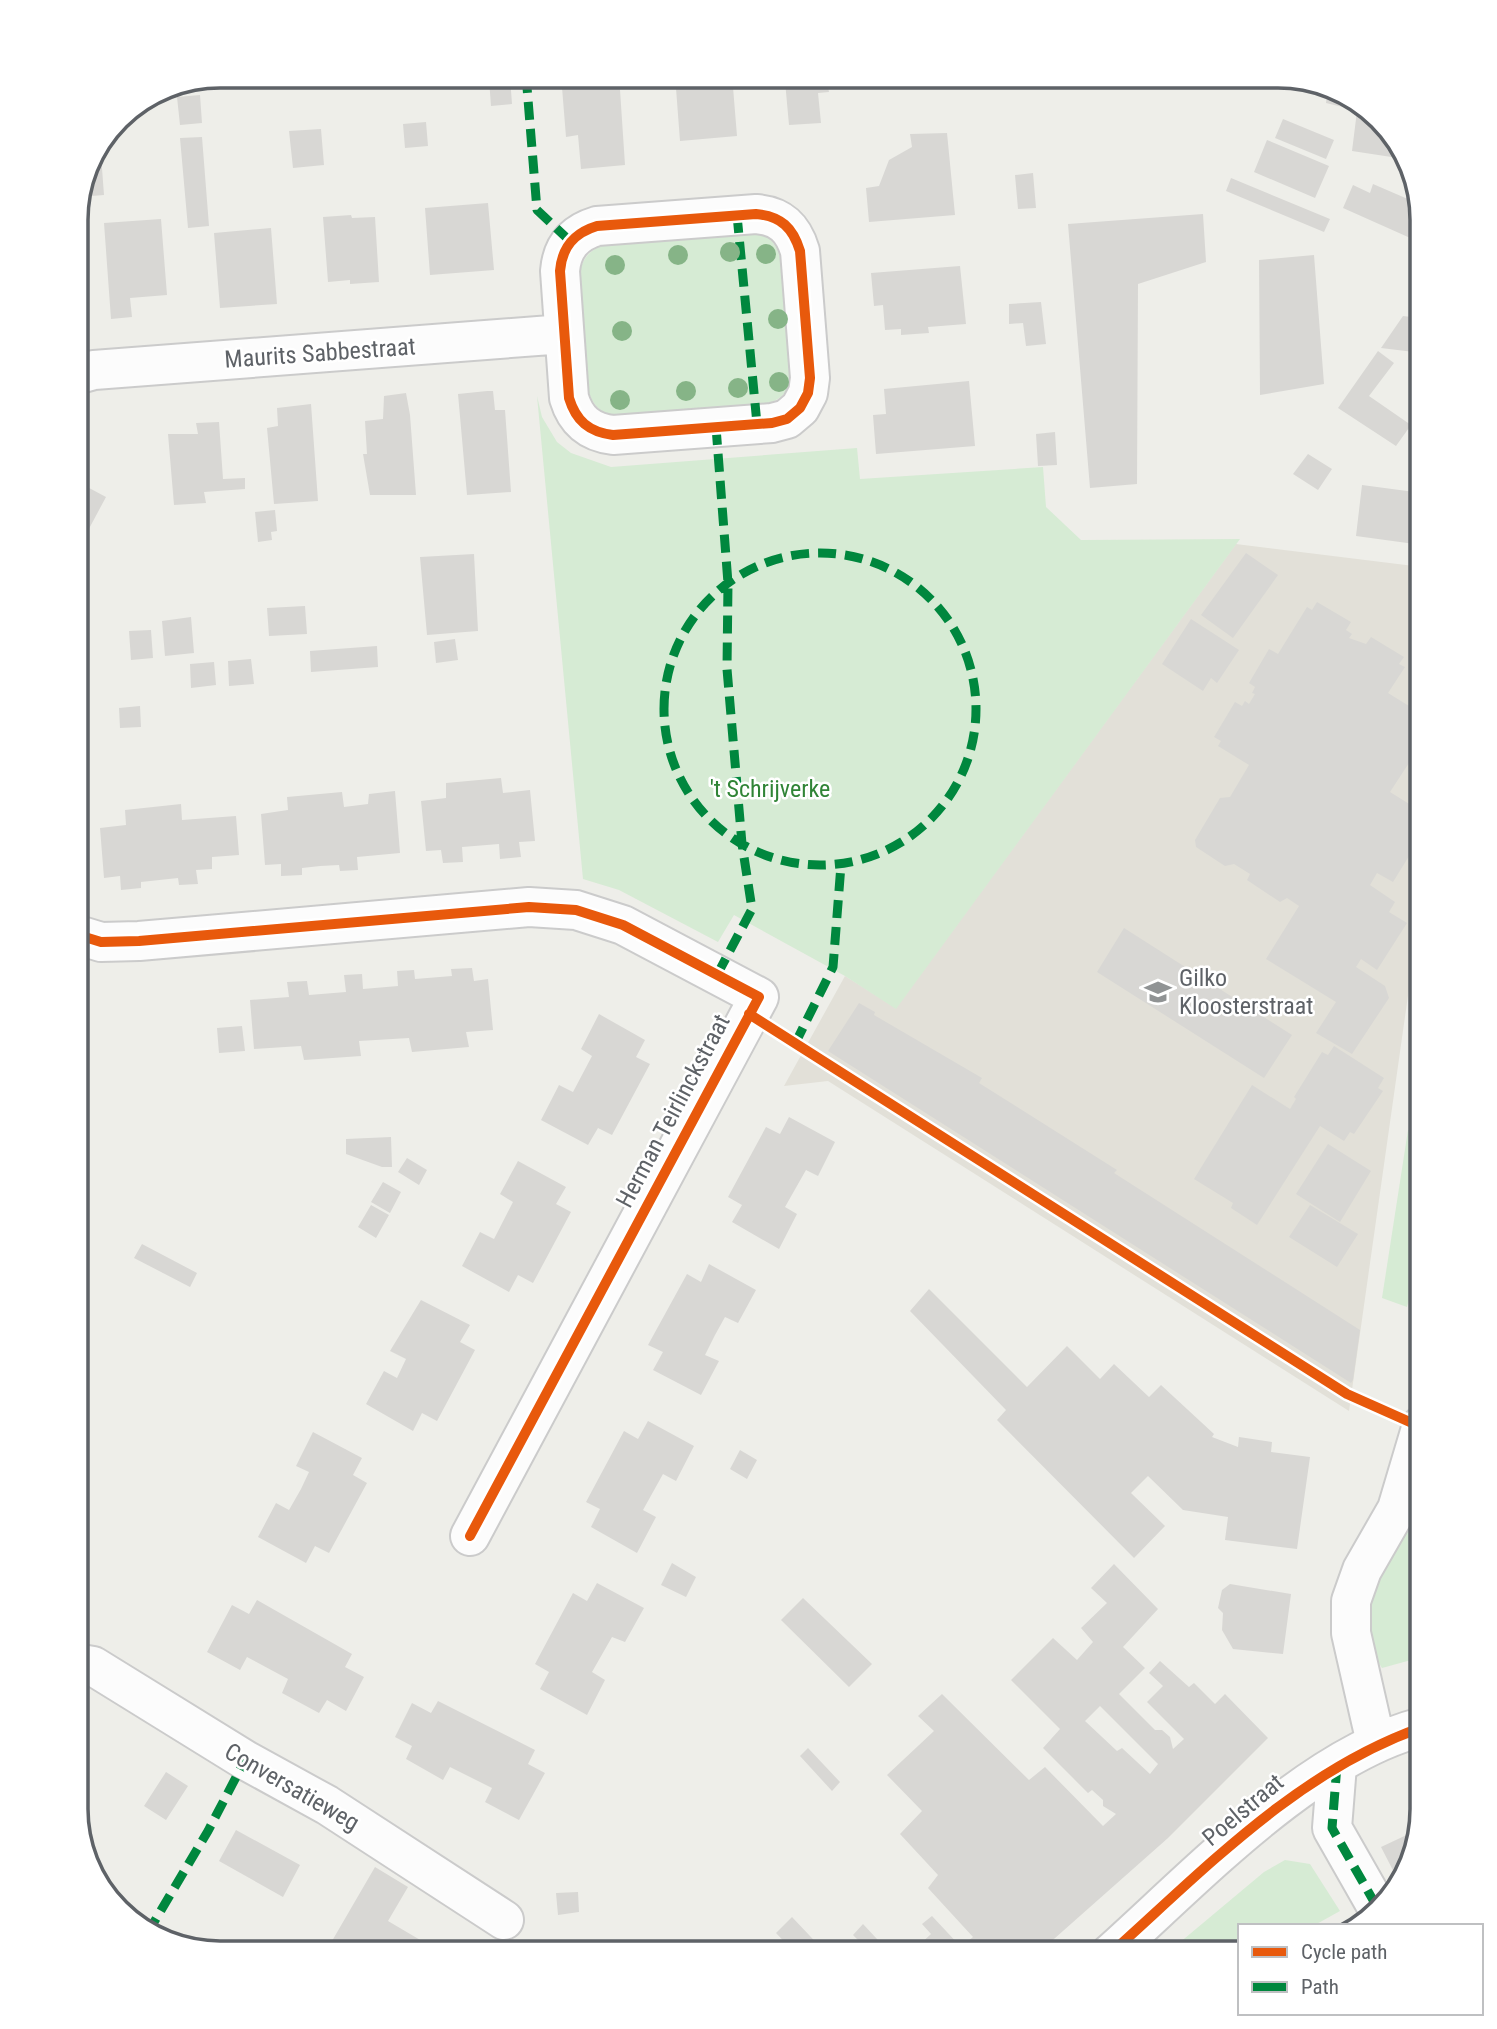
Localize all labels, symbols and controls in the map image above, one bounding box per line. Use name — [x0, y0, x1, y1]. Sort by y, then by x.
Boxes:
street label: Maurits Sabbestraat — [224, 332, 416, 374]
park label: 't Schrijverke — [710, 775, 830, 803]
place label: Gilko Kloosterstraat — [1179, 964, 1313, 1020]
school or university icon: Gilko Kloosterstraat — [1143, 977, 1173, 1007]
street label: Herman Teirlinckstraat — [610, 1010, 736, 1212]
street label: Conversatieweg — [220, 1737, 364, 1837]
street label: Poelstraat — [1197, 1768, 1289, 1852]
legend — [1238, 1924, 1483, 2015]
text: Cycle path — [1301, 1940, 1387, 1964]
text: Path — [1301, 1975, 1339, 1999]

